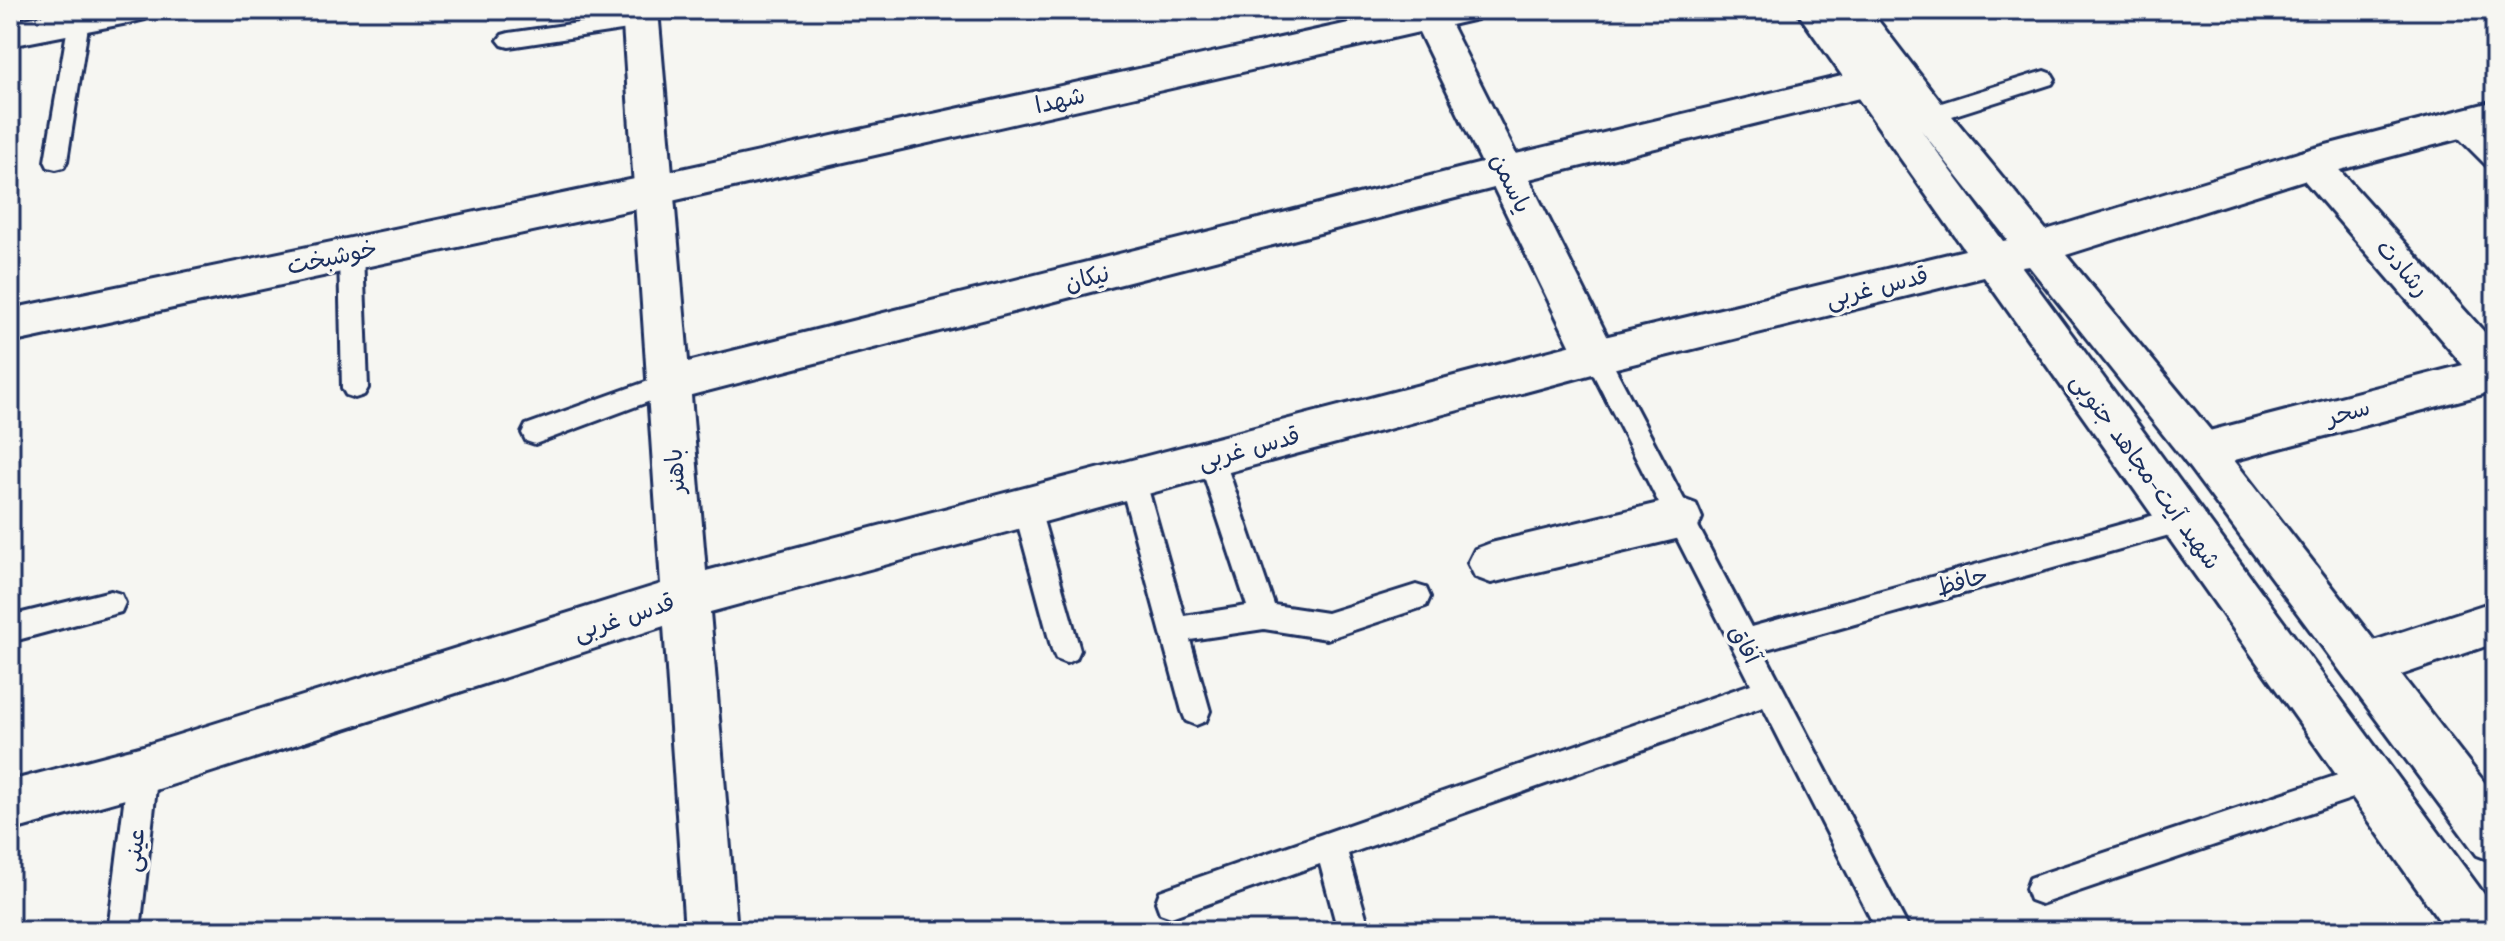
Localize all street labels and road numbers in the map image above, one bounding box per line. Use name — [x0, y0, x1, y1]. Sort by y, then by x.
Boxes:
street label: شهدا — [1032, 81, 1088, 119]
street label: یاسمن — [1485, 148, 1537, 218]
street label: خوشبخت — [284, 234, 380, 281]
street label: رشادت — [2370, 234, 2436, 302]
street label: نیکان — [1062, 259, 1112, 297]
street label: قدس غربی — [1823, 261, 1931, 314]
street label: شهید آیت-مجاهد جنوبی — [2064, 367, 2227, 576]
street label: سحر — [2321, 393, 2373, 432]
street label: قدس غربی — [1195, 421, 1303, 476]
street label: باهنر — [659, 448, 691, 496]
street label: حافظ — [1933, 560, 1991, 602]
street label: قدس غربی — [570, 588, 678, 647]
street label: آفاق — [1724, 620, 1767, 669]
street label: عینی — [117, 826, 152, 874]

